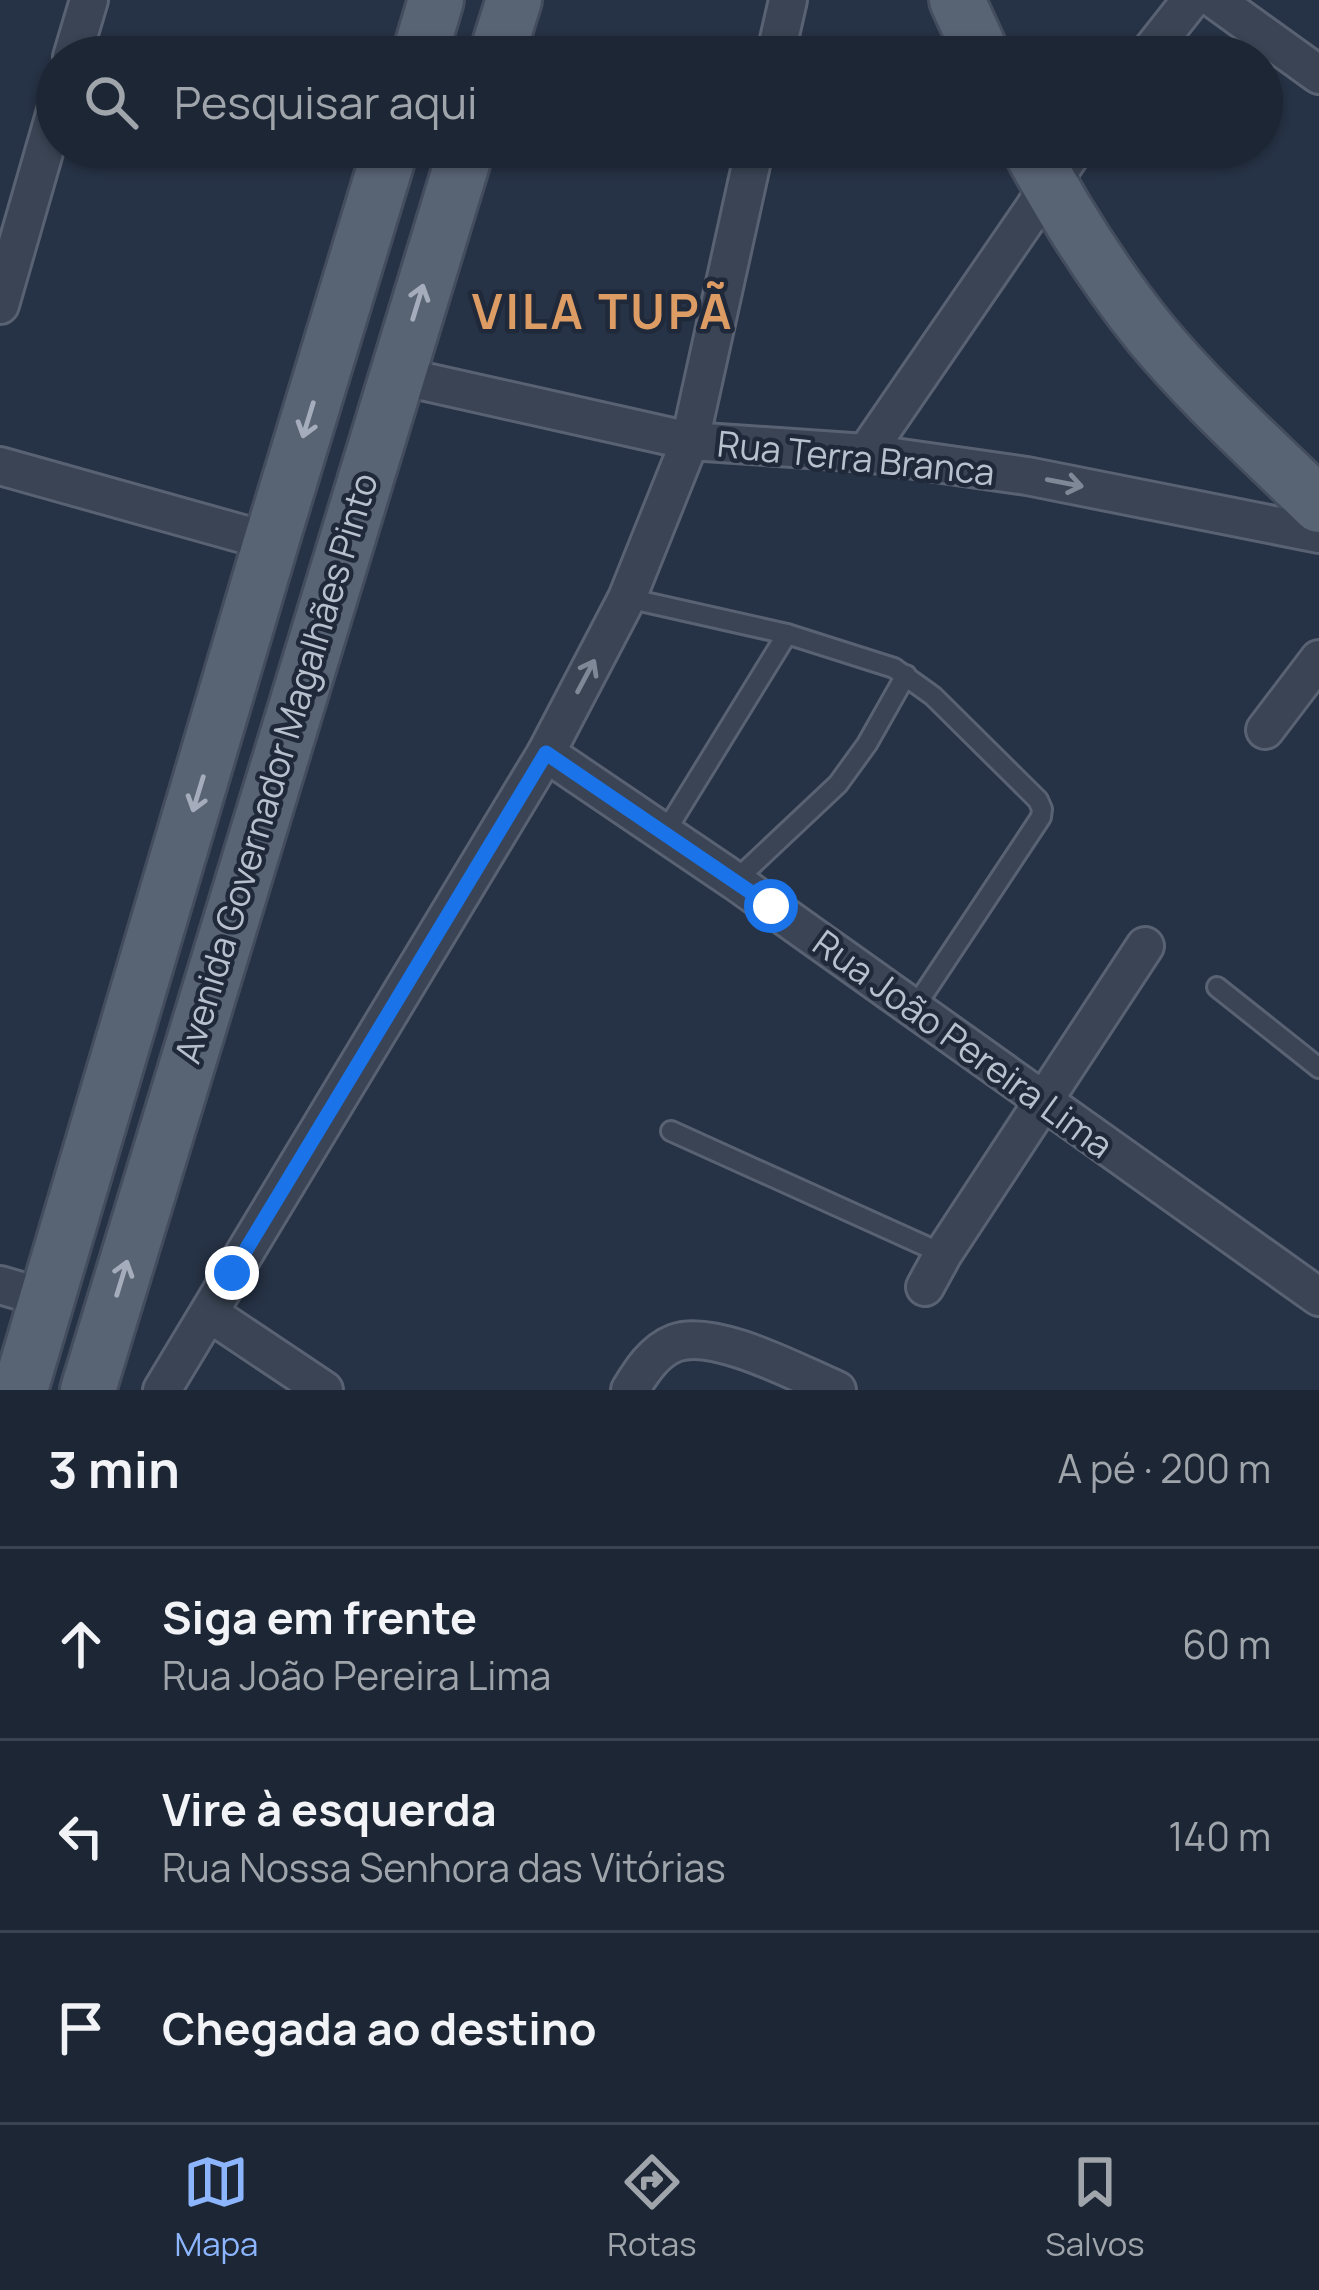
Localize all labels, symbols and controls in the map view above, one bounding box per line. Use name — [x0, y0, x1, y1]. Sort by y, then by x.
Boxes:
search box — [36, 36, 1283, 168]
icon: search — [78, 69, 144, 135]
text: Pesquisar aqui — [174, 71, 478, 133]
district label: VILA TUPÃ — [472, 278, 734, 343]
one-way arrow — [409, 284, 431, 322]
one-way arrow — [296, 400, 318, 438]
street label: Rua Terra Branca — [715, 419, 997, 496]
street label: Avenida Governador Magalhães Pinto — [162, 467, 389, 1069]
one-way arrow — [1045, 473, 1084, 495]
one-way arrow — [576, 658, 599, 694]
one-way arrow — [186, 774, 208, 812]
route start — [744, 879, 798, 933]
street label: Rua João Pereira Lima — [804, 918, 1123, 1169]
route end — [205, 1246, 259, 1300]
one-way arrow — [112, 1260, 134, 1298]
text: 3 min — [48, 1434, 180, 1503]
text: A pé · 200 m — [1057, 1441, 1271, 1495]
text: Siga em frente — [162, 1586, 477, 1648]
icon: ahead — [48, 1611, 114, 1677]
text: 60 m — [1182, 1617, 1271, 1671]
text: Rua João Pereira Lima — [162, 1648, 551, 1702]
text: Vire à esquerda — [162, 1778, 497, 1840]
icon: left — [48, 1803, 114, 1869]
text: 140 m — [1168, 1809, 1271, 1863]
text: Rua Nossa Senhora das Vitórias — [162, 1840, 726, 1894]
icon: arrive — [48, 1995, 114, 2061]
text: Chegada ao destino — [162, 1997, 596, 2059]
tab: Mapa — [174, 2149, 258, 2266]
tab: Rotas — [607, 2149, 696, 2266]
tab: Salvos — [1045, 2149, 1145, 2266]

